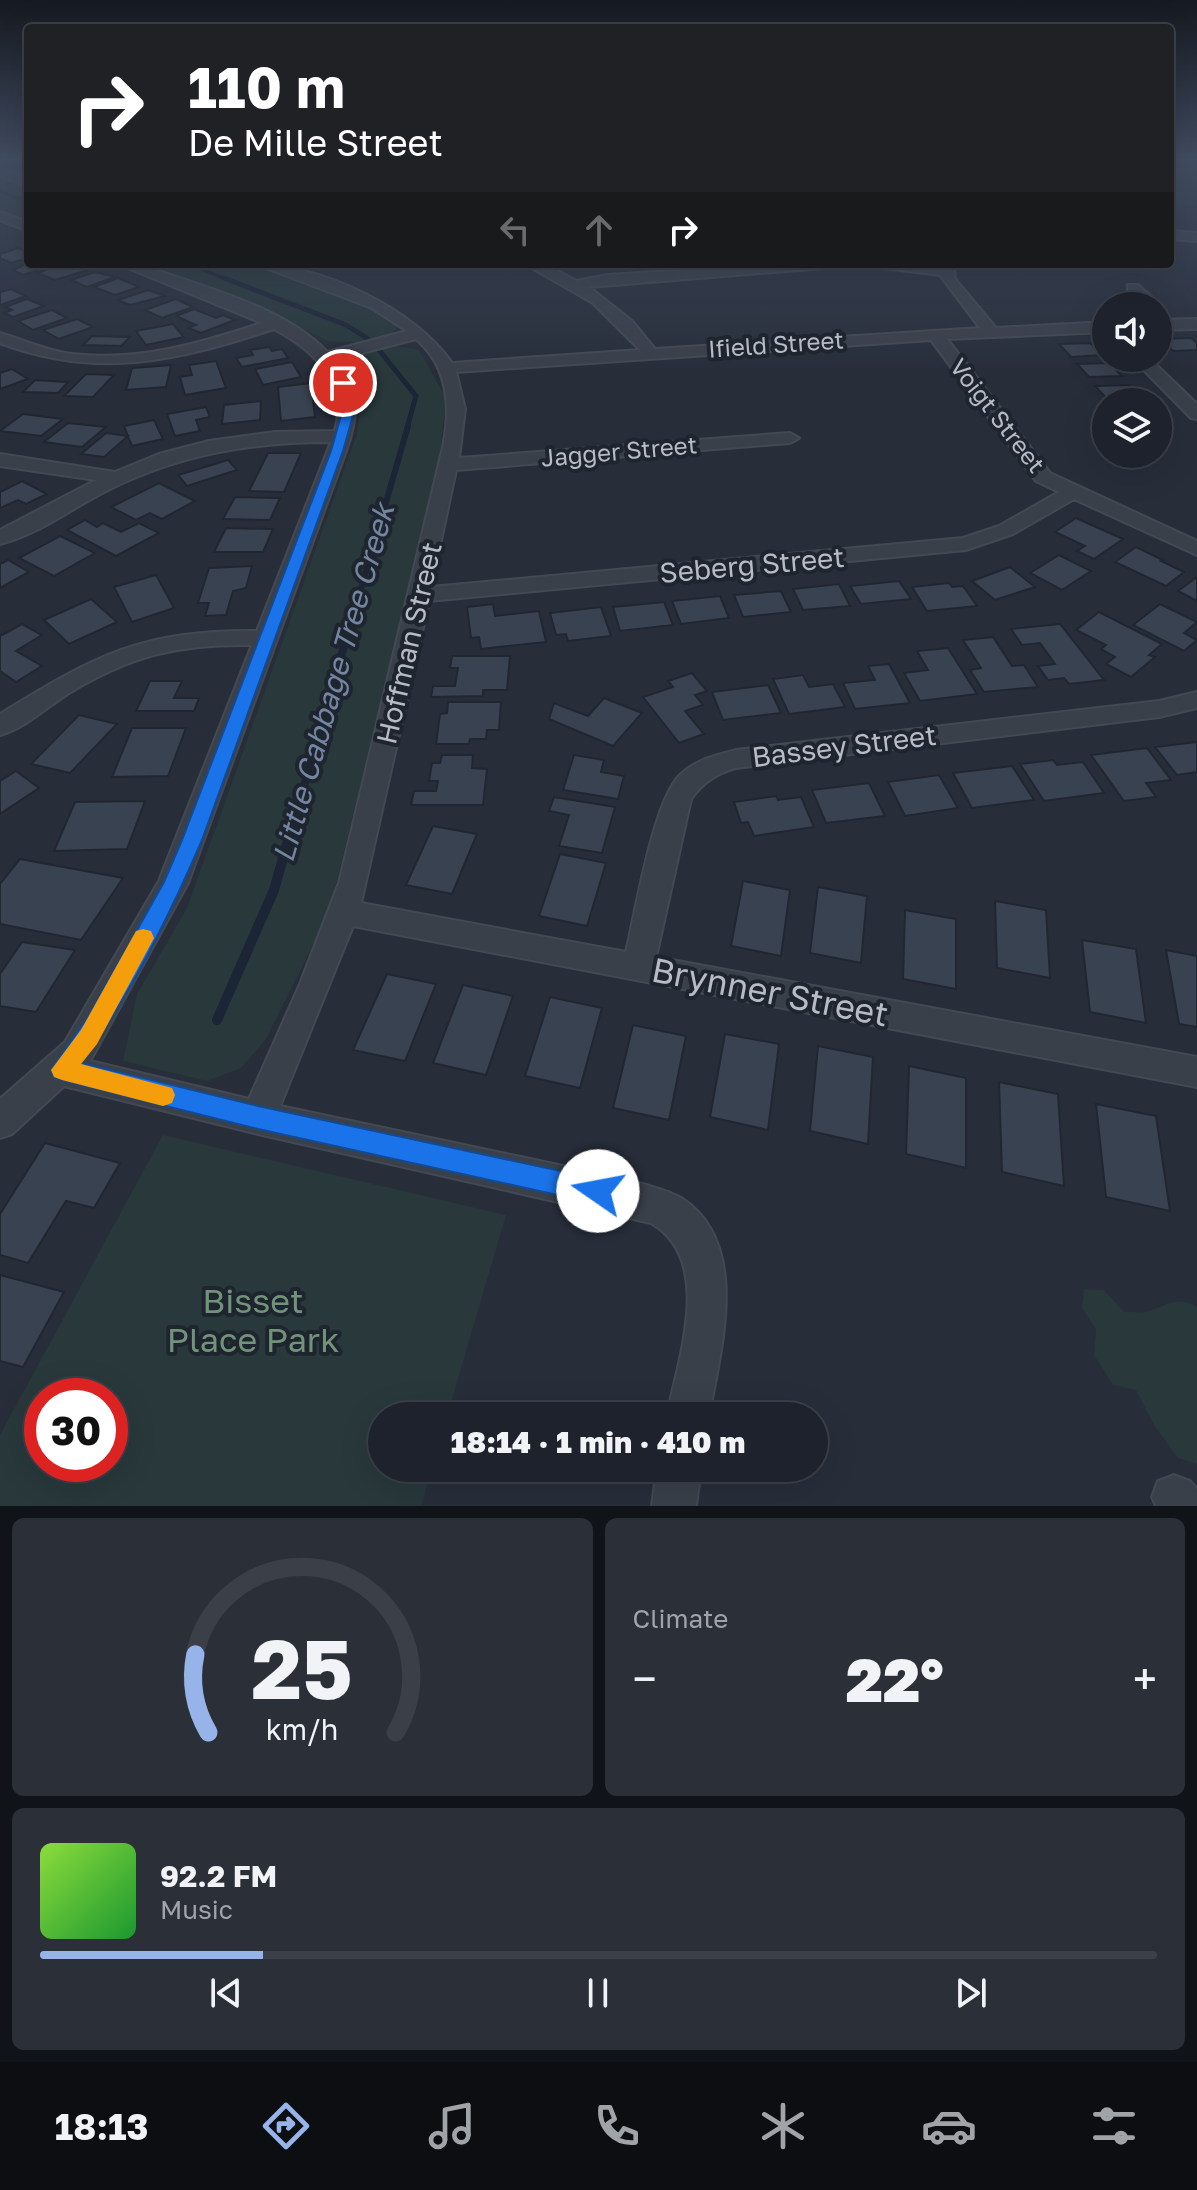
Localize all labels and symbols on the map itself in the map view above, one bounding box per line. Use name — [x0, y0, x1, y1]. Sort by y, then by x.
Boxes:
street label: Ifield Street — [707, 324, 845, 363]
pin — [309, 349, 377, 417]
street label: Voigt Street — [945, 352, 1052, 478]
street label: Jagger Street — [540, 429, 698, 472]
water label: Little Cabbage Tree Creek — [265, 497, 402, 866]
street label: Hoffman Street — [369, 539, 448, 747]
street label: Seberg Street — [658, 540, 846, 589]
street label: Bassey Street — [750, 718, 938, 773]
street label: Brynner Street — [649, 948, 892, 1034]
position arrow — [556, 1149, 640, 1233]
park label: Bisset Place Park — [167, 1280, 339, 1359]
speed limit sign: 30 — [24, 1378, 128, 1482]

